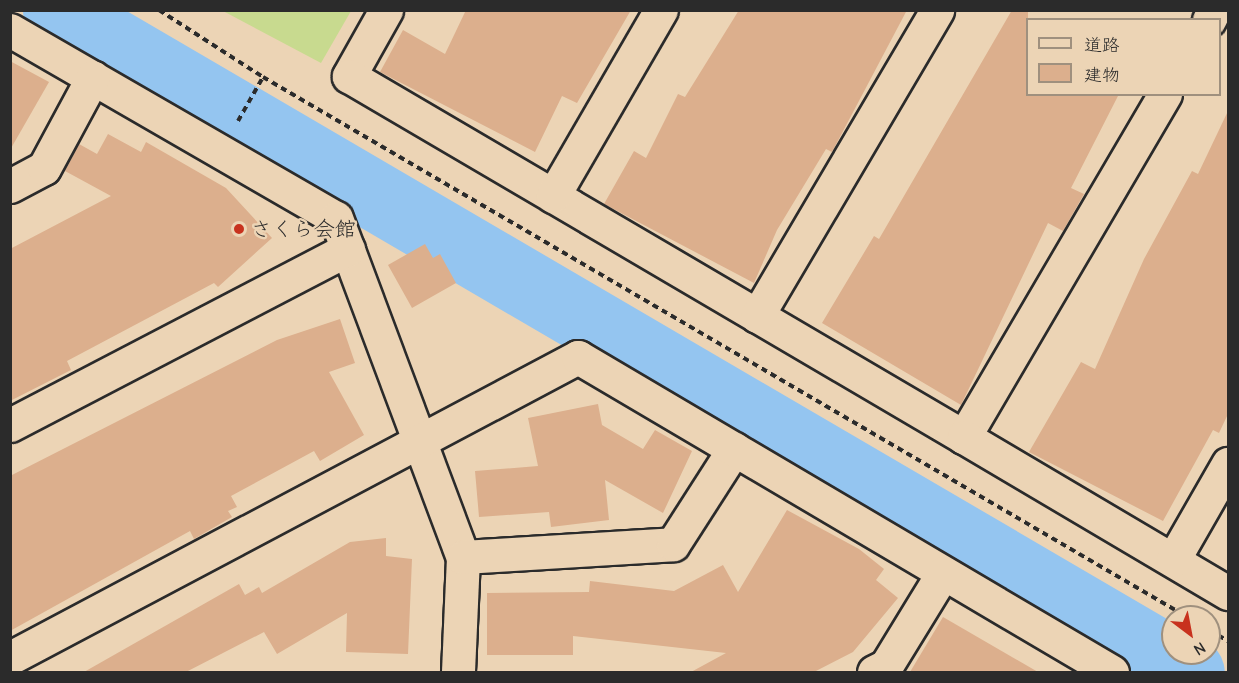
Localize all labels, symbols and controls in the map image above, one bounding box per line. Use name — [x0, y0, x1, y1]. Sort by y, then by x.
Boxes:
legend — [1026, 18, 1221, 96]
text: 道路 — [1084, 35, 1120, 56]
text: 建物 — [1084, 65, 1120, 86]
place label: さくら会館 — [251, 216, 356, 242]
marker: さくら会館 — [232, 222, 246, 236]
north arrow — [1161, 605, 1221, 665]
text: N — [1190, 638, 1209, 659]

